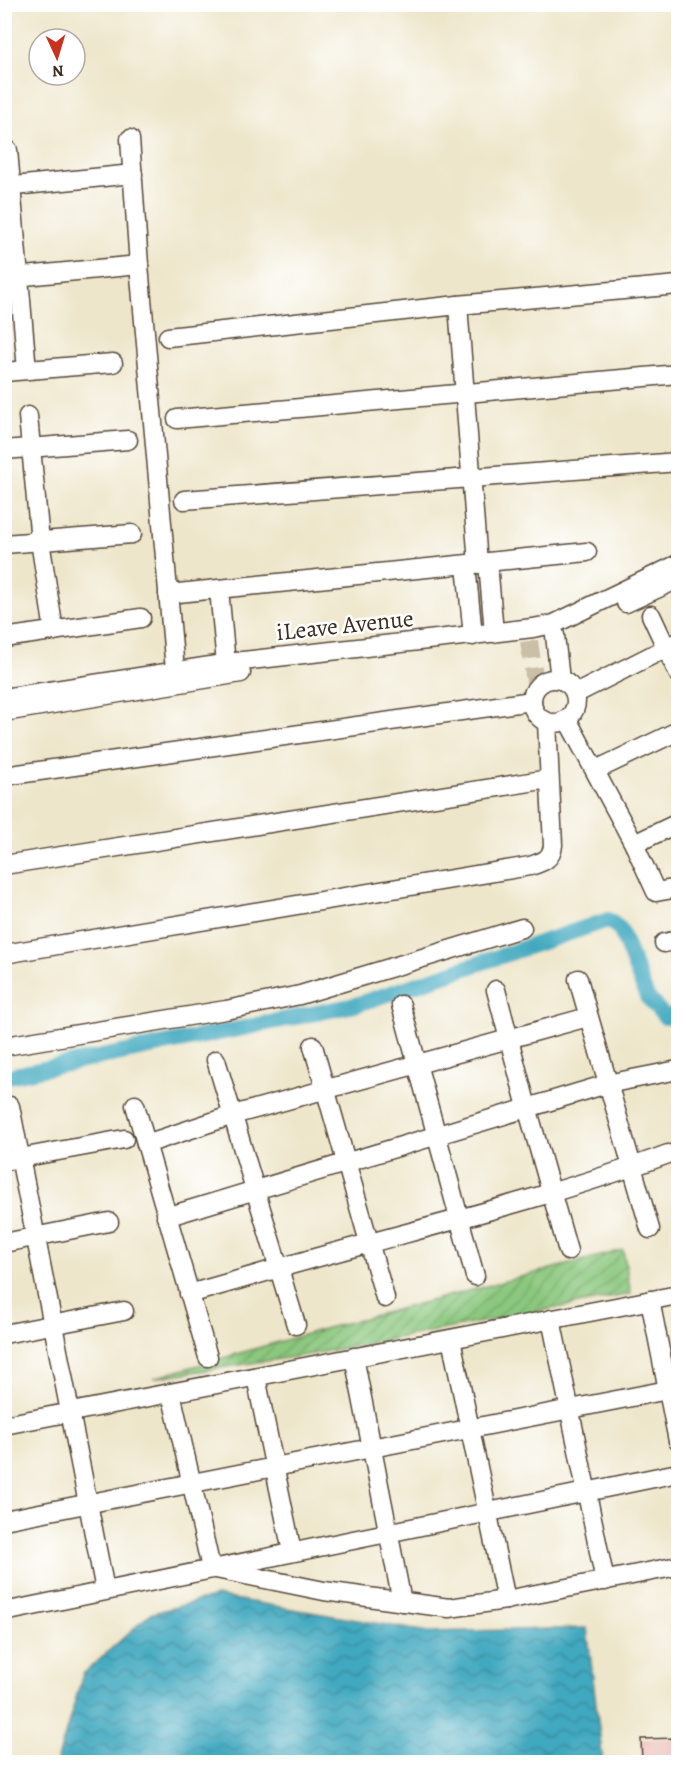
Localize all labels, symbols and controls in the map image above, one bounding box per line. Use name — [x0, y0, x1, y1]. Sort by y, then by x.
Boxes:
north arrow — [27, 27, 87, 87]
text: N — [51, 60, 65, 82]
street label: iLeave Avenue — [275, 602, 415, 648]

